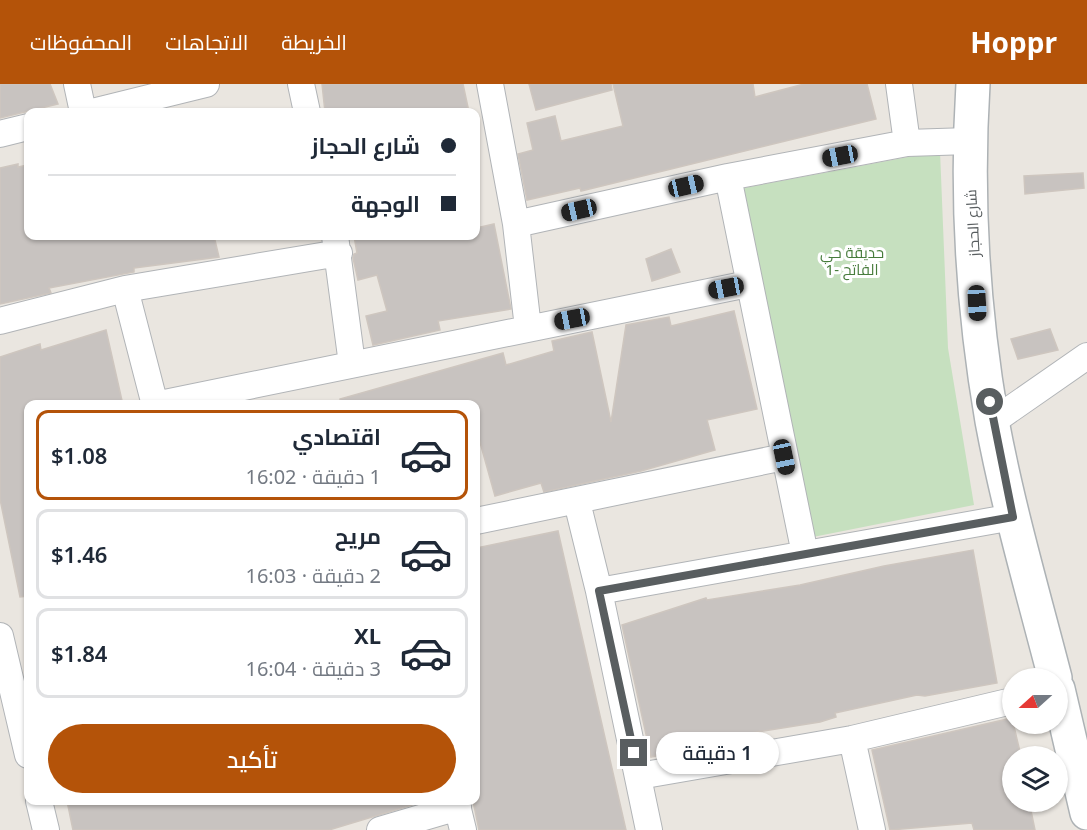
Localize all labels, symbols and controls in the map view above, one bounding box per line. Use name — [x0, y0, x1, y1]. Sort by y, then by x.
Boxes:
text: Hoppr — [970, 23, 1057, 61]
text: المحفوظات — [30, 28, 132, 56]
text: الاتجاهات — [165, 28, 248, 56]
text: الخريطة — [281, 28, 347, 56]
text: شارع الحجاز — [311, 130, 420, 160]
car — [821, 144, 859, 168]
car — [666, 173, 706, 199]
text: الوجهة — [351, 188, 420, 218]
street label: شارع الحجاز — [960, 189, 986, 258]
car — [559, 197, 599, 223]
park label: حديقة حي الفاتح -1 — [820, 242, 884, 281]
car — [707, 276, 745, 300]
car — [967, 285, 987, 321]
car — [553, 307, 591, 331]
route start — [976, 388, 1003, 415]
text: اقتصادي — [292, 421, 381, 451]
icon: car — [399, 428, 453, 482]
car — [771, 438, 797, 476]
text: $1.08 — [51, 440, 107, 470]
text: 1 دقيقة · 16:02 — [245, 463, 381, 490]
text: مريح — [335, 520, 381, 550]
icon: car — [399, 527, 453, 581]
text: $1.46 — [51, 539, 107, 569]
text: 2 دقيقة · 16:03 — [245, 562, 381, 589]
text: XL — [354, 620, 381, 650]
icon: car — [399, 626, 453, 680]
text: $1.84 — [51, 638, 107, 668]
text: 3 دقيقة · 16:04 — [245, 655, 381, 682]
north arrow — [1002, 668, 1068, 734]
map controls — [1002, 668, 1068, 812]
button: تأكيد — [48, 724, 456, 793]
callout: 1 دقيقة — [655, 732, 778, 774]
route end — [620, 739, 647, 766]
text: 1 دقيقة — [683, 739, 752, 766]
button: layers — [1002, 746, 1068, 812]

